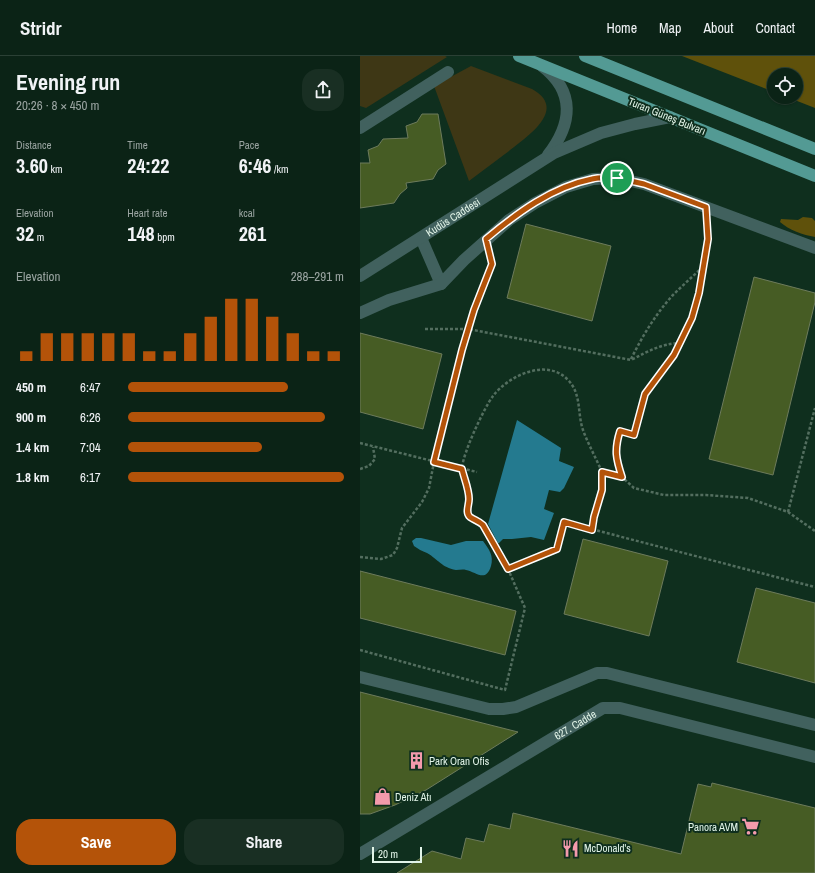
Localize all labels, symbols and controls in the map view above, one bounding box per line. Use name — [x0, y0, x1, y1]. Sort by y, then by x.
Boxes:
text: Stridr — [20, 15, 62, 41]
text: Home — [606, 19, 637, 37]
text: Map — [659, 19, 681, 37]
text: About — [703, 19, 733, 37]
text: Contact — [755, 19, 795, 37]
text: Evening run — [16, 67, 120, 97]
map controls — [767, 68, 803, 104]
button: locate — [767, 68, 803, 104]
button: share — [302, 69, 344, 111]
street label: Turan Güneş Bulvarı — [626, 94, 708, 138]
text: 20:26 · 8 × 450 m — [16, 97, 99, 114]
text: Distance — [16, 138, 52, 152]
text: Time — [127, 138, 148, 152]
text: Pace — [239, 138, 259, 152]
text: 3.60 — [16, 152, 48, 179]
text: 24:22 — [127, 152, 169, 179]
text: 6:46 — [239, 152, 271, 179]
pin — [600, 161, 634, 195]
text: km — [48, 162, 62, 176]
text: /km — [271, 162, 289, 176]
icon: arrive — [606, 167, 628, 189]
street label: Kudüs Caddesi — [423, 195, 483, 240]
text: Elevation — [16, 206, 54, 220]
text: Heart rate — [127, 206, 167, 220]
text: kcal — [239, 206, 255, 220]
text: 32 — [16, 220, 34, 247]
text: 148 — [127, 220, 155, 247]
text: 261 — [239, 220, 266, 247]
text: m — [34, 230, 44, 244]
text: bpm — [155, 230, 175, 244]
text: Elevation — [16, 268, 60, 285]
text: 288–291 m — [291, 268, 344, 285]
text: 450 m — [16, 379, 46, 396]
text: 6:47 — [80, 379, 101, 396]
text: 900 m — [16, 409, 46, 426]
text: 6:26 — [80, 409, 101, 426]
text: 1.4 km — [16, 439, 49, 456]
text: 7:04 — [80, 439, 101, 456]
text: 1.8 km — [16, 469, 49, 486]
text: 6:17 — [80, 469, 101, 486]
street label: 627. Cadde — [552, 707, 599, 743]
building icon: Park Oran Ofis — [406, 751, 426, 771]
place label: Park Oran Ofis — [429, 754, 490, 768]
shop icon: Deniz Atı — [372, 787, 392, 807]
place label: Deniz Atı — [395, 790, 432, 804]
supermarket icon: Panora AVM — [741, 817, 761, 837]
button: Save — [16, 819, 176, 865]
button: Share — [184, 819, 344, 865]
place label: Panora AVM — [688, 820, 738, 834]
restaurant icon: McDonald's — [561, 838, 581, 858]
place label: McDonald's — [584, 841, 631, 855]
scale bar — [372, 845, 422, 864]
text: 20 m — [378, 847, 398, 861]

